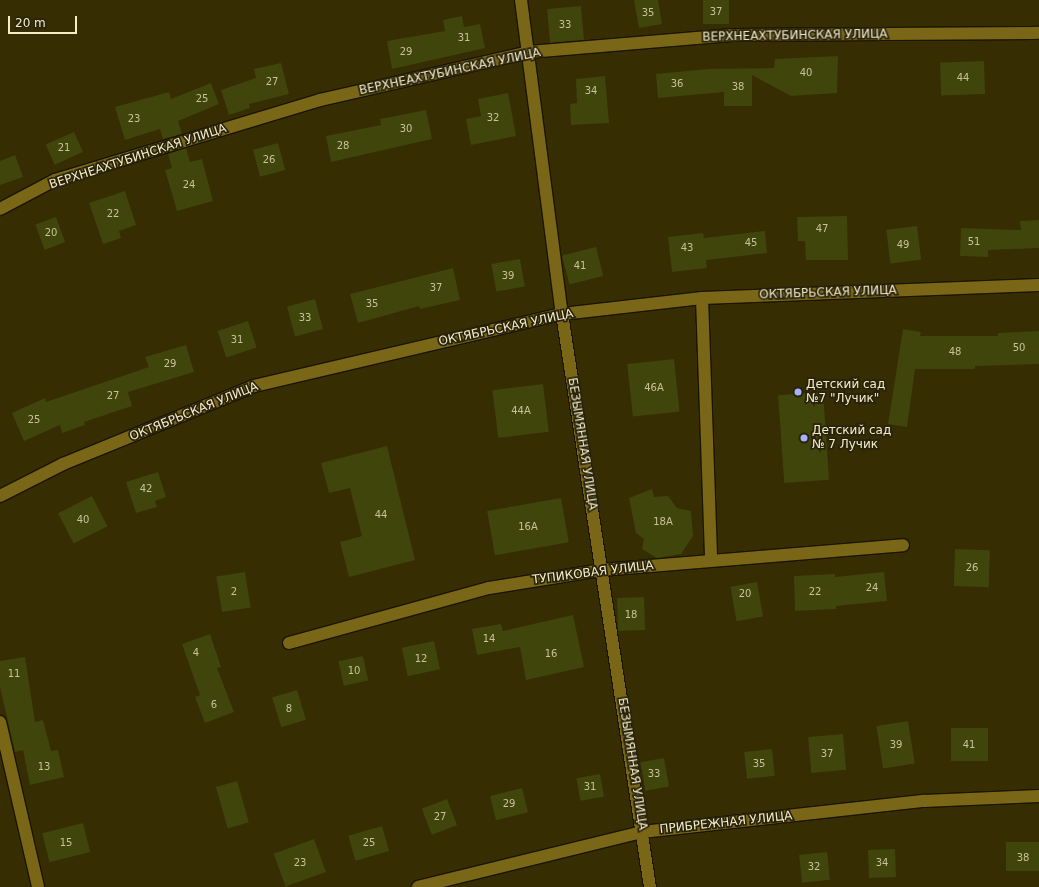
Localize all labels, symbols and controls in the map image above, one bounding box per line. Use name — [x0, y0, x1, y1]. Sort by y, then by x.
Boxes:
house number: 37 — [710, 6, 722, 18]
house number: 35 — [642, 7, 654, 19]
scale bar — [10, 8, 79, 34]
text: 20 m — [15, 16, 46, 30]
house number: 33 — [559, 19, 571, 31]
street label: ВЕРХНЕАХТУБИНСКАЯ УЛИЦА — [702, 27, 888, 45]
house number: 31 — [458, 32, 470, 44]
street label: ВЕРХНЕАХТУБИНСКАЯ УЛИЦА — [358, 46, 542, 98]
house number: 29 — [400, 46, 412, 58]
house number: 40 — [800, 67, 812, 79]
house number: 44 — [957, 72, 969, 84]
house number: 27 — [266, 76, 278, 88]
house number: 36 — [671, 78, 683, 90]
house number: 38 — [732, 81, 744, 93]
house number: 34 — [585, 85, 597, 97]
house number: 25 — [196, 93, 208, 105]
house number: 32 — [487, 112, 499, 124]
house number: 23 — [128, 113, 140, 125]
street label: ВЕРХНЕАХТУБИНСКАЯ УЛИЦА — [48, 122, 228, 192]
house number: 30 — [400, 123, 412, 135]
house number: 28 — [337, 140, 349, 152]
house number: 21 — [58, 142, 70, 154]
house number: 26 — [263, 154, 275, 166]
house number: 24 — [183, 179, 195, 191]
house number: 22 — [107, 208, 119, 220]
house number: 47 — [816, 223, 828, 235]
house number: 20 — [45, 227, 57, 239]
house number: 51 — [968, 236, 980, 248]
house number: 45 — [745, 237, 757, 249]
house number: 49 — [897, 239, 909, 251]
house number: 43 — [681, 242, 693, 254]
house number: 41 — [574, 260, 586, 272]
house number: 39 — [502, 270, 514, 282]
house number: 37 — [430, 282, 442, 294]
street label: ОКТЯБРЬСКАЯ УЛИЦА — [759, 283, 897, 303]
house number: 35 — [366, 298, 378, 310]
street label: ОКТЯБРЬСКАЯ УЛИЦА — [437, 307, 575, 349]
house number: 33 — [299, 312, 311, 324]
house number: 31 — [231, 334, 243, 346]
house number: 50 — [1013, 342, 1025, 354]
house number: 48 — [949, 346, 961, 358]
house number: 29 — [164, 358, 176, 370]
street label: БЕЗЫМЯННАЯ УЛИЦА — [564, 377, 600, 511]
place label: Детский сад №7 "Лучик" — [806, 378, 885, 406]
street label: ОКТЯБРЬСКАЯ УЛИЦА — [128, 380, 260, 444]
house number: 46А — [644, 382, 664, 394]
marker: Детский сад №7 "Лучик" — [793, 387, 803, 397]
house number: 27 — [107, 390, 119, 402]
house number: 44А — [511, 405, 531, 417]
house number: 25 — [28, 414, 40, 426]
place label: Детский сад № 7 Лучик — [812, 424, 891, 452]
marker: Детский сад № 7 Лучик — [799, 433, 809, 443]
house number: 42 — [140, 483, 152, 495]
house number: 44 — [375, 509, 387, 521]
house number: 40 — [77, 514, 89, 526]
house number: 18А — [653, 516, 673, 528]
house number: 16А — [518, 521, 538, 533]
street label: ТУПИКОВАЯ УЛИЦА — [532, 558, 654, 588]
house number: 26 — [966, 562, 978, 574]
house number: 24 — [866, 582, 878, 594]
house number: 2 — [231, 586, 237, 598]
house number: 22 — [809, 586, 821, 598]
house number: 20 — [739, 588, 751, 600]
house number: 18 — [625, 609, 637, 621]
house number: 14 — [483, 633, 495, 645]
house number: 4 — [193, 647, 199, 659]
house number: 16 — [545, 648, 557, 660]
house number: 12 — [415, 653, 427, 665]
house number: 10 — [348, 665, 360, 677]
house number: 11 — [8, 668, 20, 680]
street label: БЕЗЫМЯННАЯ УЛИЦА — [614, 697, 650, 831]
house number: 6 — [211, 699, 217, 711]
house number: 8 — [286, 703, 292, 715]
house number: 39 — [890, 739, 902, 751]
house number: 41 — [963, 739, 975, 751]
house number: 37 — [821, 748, 833, 760]
house number: 35 — [753, 758, 765, 770]
house number: 13 — [38, 761, 50, 773]
house number: 33 — [648, 768, 660, 780]
house number: 31 — [584, 781, 596, 793]
house number: 29 — [503, 798, 515, 810]
street label: ПРИБРЕЖНАЯ УЛИЦА — [659, 809, 793, 837]
house number: 27 — [434, 811, 446, 823]
house number: 15 — [60, 837, 72, 849]
house number: 25 — [363, 837, 375, 849]
house number: 38 — [1017, 852, 1029, 864]
house number: 23 — [294, 857, 306, 869]
house number: 34 — [876, 857, 888, 869]
house number: 32 — [808, 861, 820, 873]

